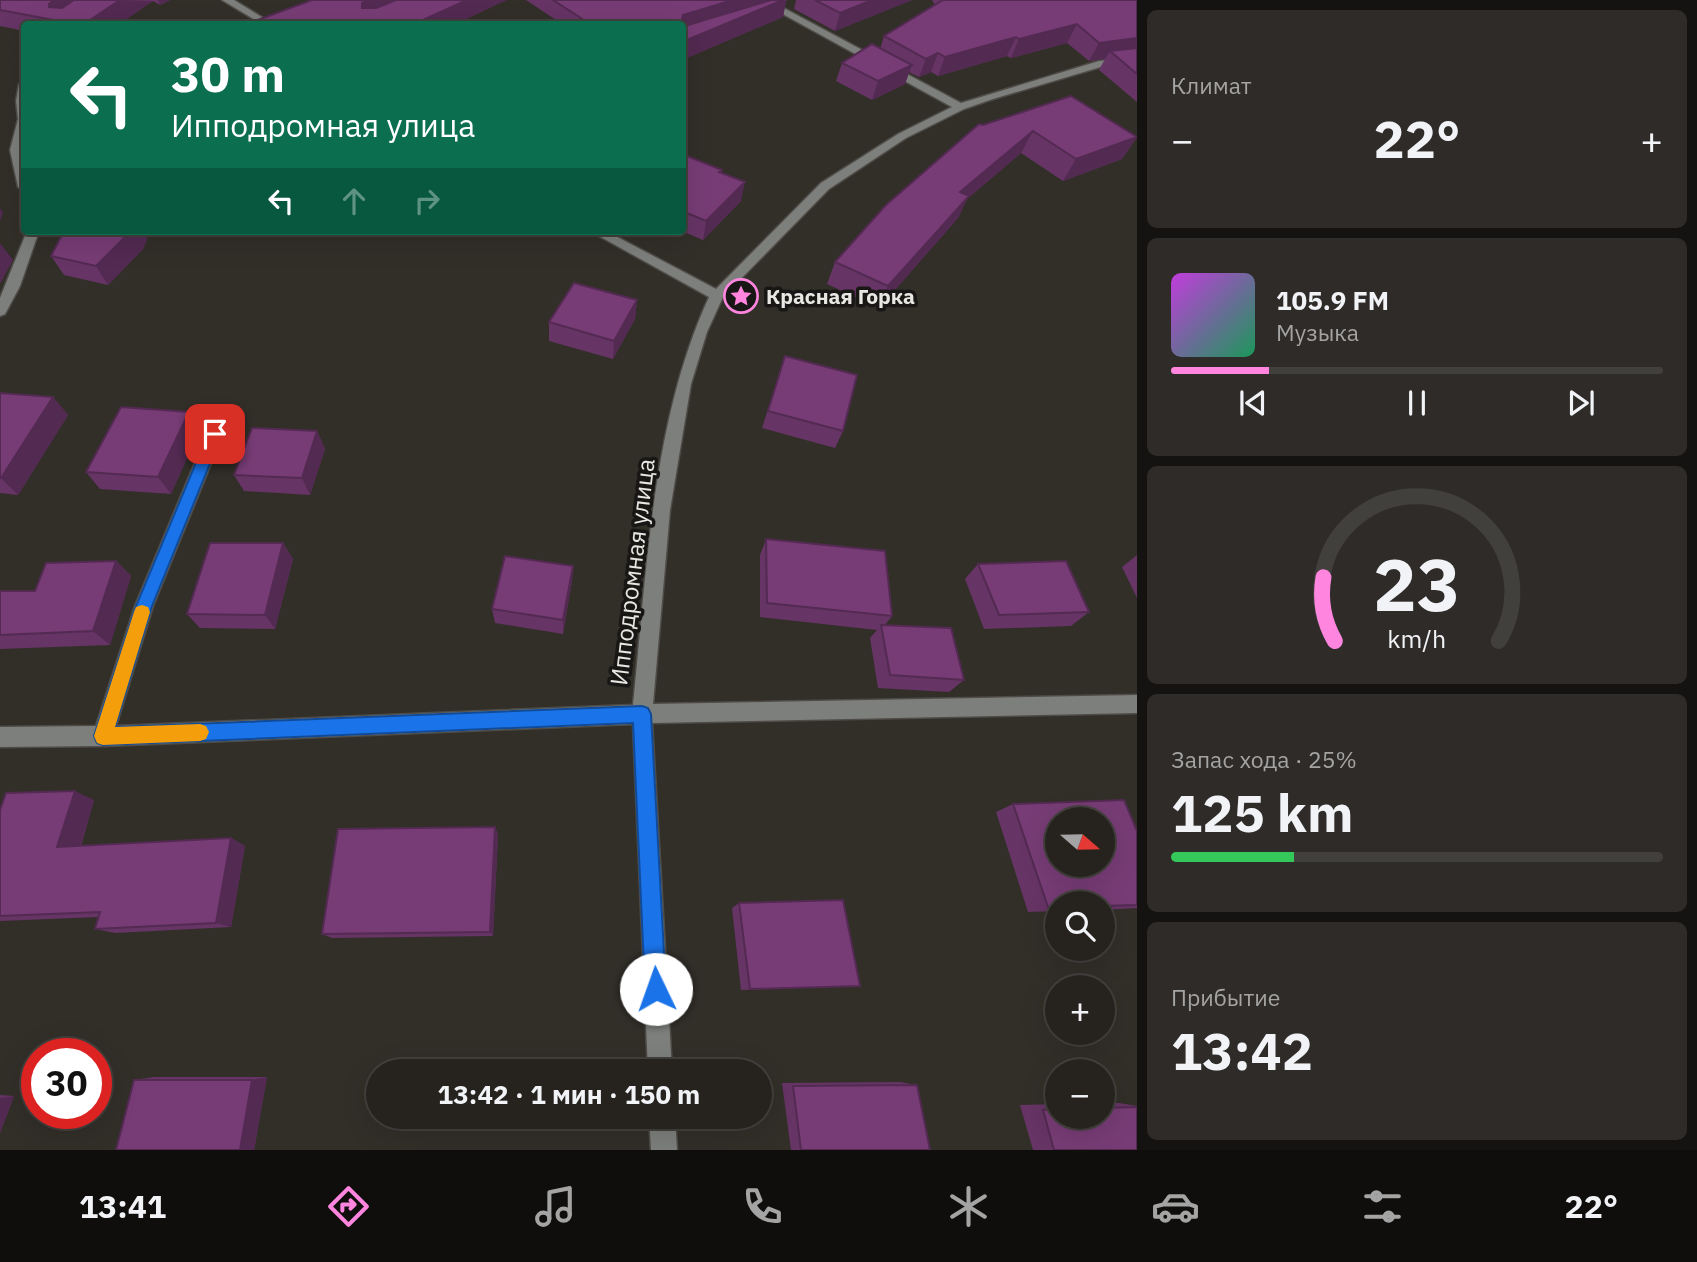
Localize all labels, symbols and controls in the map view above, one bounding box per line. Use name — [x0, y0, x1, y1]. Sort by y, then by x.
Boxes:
text: 30 m — [171, 42, 285, 105]
icon: left — [56, 49, 147, 140]
text: Климат — [1171, 70, 1252, 100]
text: Ипподромная улица — [171, 104, 475, 146]
text: 22° — [1374, 105, 1460, 172]
text: − — [1171, 115, 1194, 164]
text: + — [1640, 115, 1663, 164]
icon: left — [262, 182, 300, 220]
icon: ahead — [335, 182, 373, 220]
icon: right — [408, 182, 446, 220]
place icon: Красная Горка — [722, 277, 760, 315]
place label: Красная Горка — [766, 282, 915, 310]
text: 105.9 FM — [1276, 283, 1389, 317]
text: Музыка — [1276, 317, 1359, 347]
icon: previous — [1234, 384, 1272, 422]
icon: pause — [1398, 384, 1436, 422]
icon: next — [1562, 384, 1600, 422]
pin — [185, 404, 245, 464]
icon: arrive — [196, 415, 234, 453]
street label: Ипподромная улица — [602, 457, 662, 687]
text: 23 — [1373, 536, 1461, 631]
text: km/h — [1388, 622, 1446, 655]
text: Запас хода · 25% — [1171, 744, 1357, 774]
text: 125 km — [1171, 779, 1353, 846]
north arrow — [1045, 807, 1115, 877]
map controls — [1045, 807, 1115, 1129]
button: search — [1045, 891, 1115, 961]
position arrow — [619, 952, 693, 1026]
button: + — [1045, 975, 1115, 1045]
text: Прибытие — [1171, 982, 1280, 1012]
text: 13:42 — [1171, 1017, 1313, 1084]
speed limit sign: 30 — [21, 1038, 112, 1129]
button: − — [1045, 1059, 1115, 1129]
text: 13:42 · 1 мин · 150 m — [438, 1077, 700, 1111]
icon: directions — [324, 1182, 373, 1231]
icon: music — [531, 1182, 580, 1231]
icon: phone — [738, 1182, 787, 1231]
icon: climate — [944, 1182, 993, 1231]
icon: car — [1151, 1182, 1200, 1231]
icon: filters — [1358, 1182, 1407, 1231]
text: 13:41 — [79, 1185, 166, 1227]
text: 22° — [1565, 1185, 1618, 1227]

